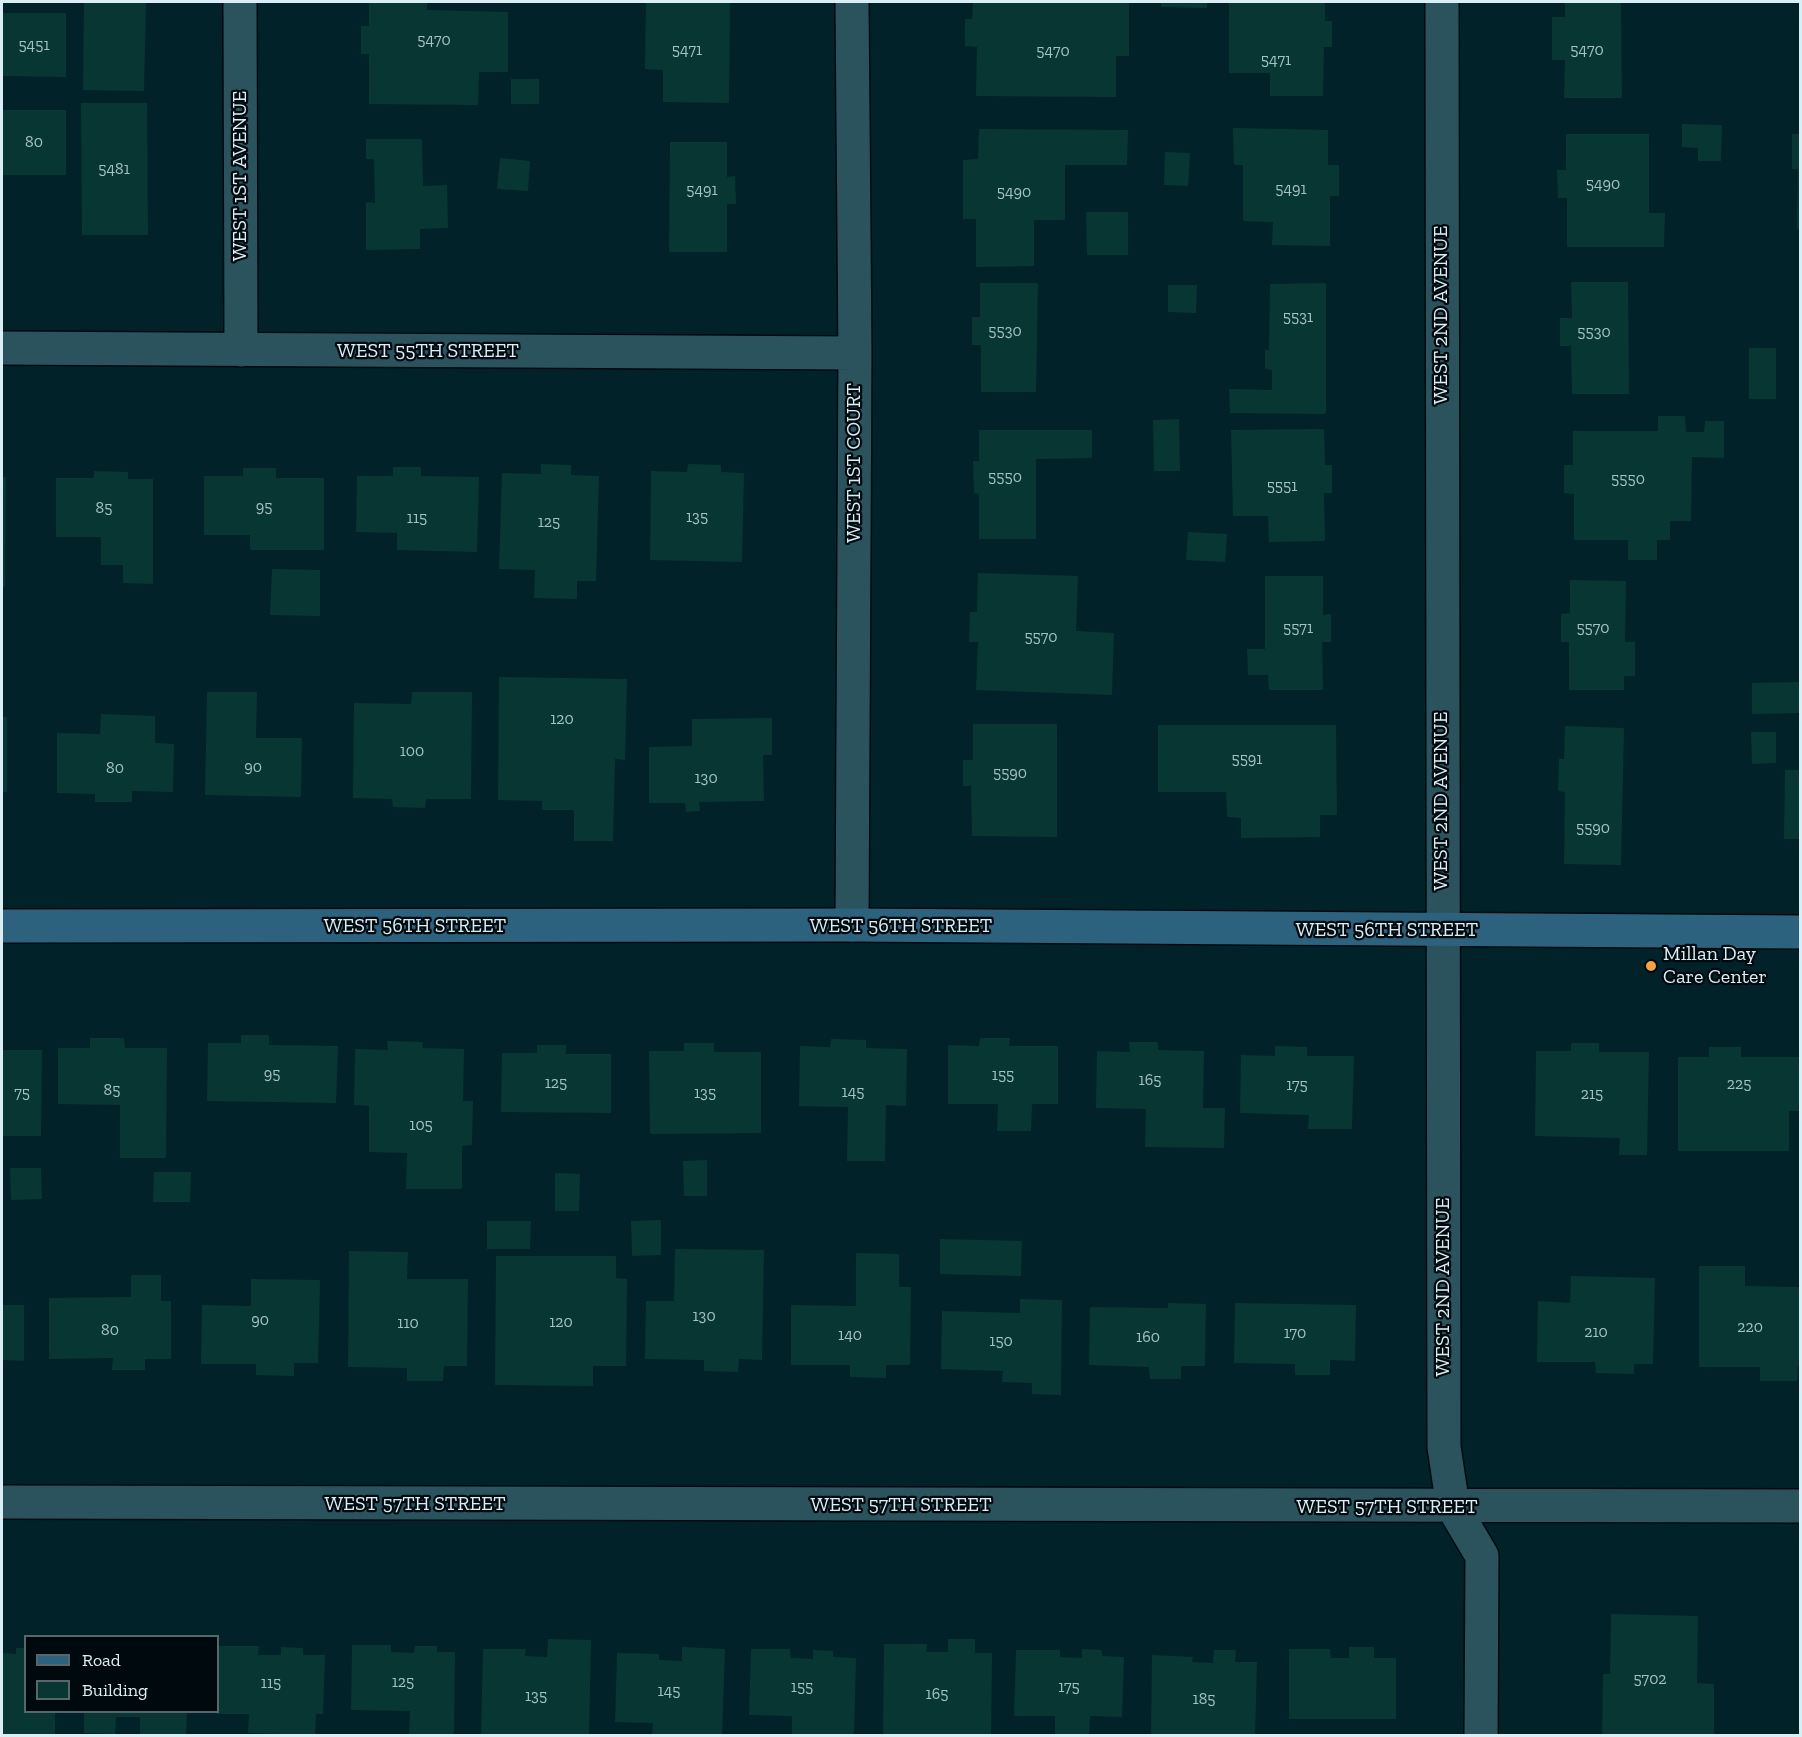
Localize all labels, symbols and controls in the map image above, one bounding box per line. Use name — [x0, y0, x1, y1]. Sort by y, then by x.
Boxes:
house number: 5470 — [417, 30, 451, 50]
house number: 5451 — [18, 35, 50, 55]
house number: 5471 — [672, 40, 702, 60]
house number: 5470 — [1570, 40, 1604, 60]
house number: 5470 — [1036, 41, 1070, 61]
house number: 5471 — [1261, 50, 1291, 70]
street label: WEST 1ST AVENUE — [228, 91, 252, 261]
house number: 80 — [25, 132, 43, 152]
house number: 5481 — [98, 159, 130, 179]
house number: 5490 — [1586, 174, 1620, 194]
house number: 5491 — [1275, 179, 1307, 199]
house number: 5491 — [686, 180, 718, 200]
house number: 5490 — [997, 182, 1031, 202]
street label: WEST 2ND AVENUE — [1429, 226, 1453, 404]
house number: 5531 — [1283, 307, 1313, 327]
house number: 5530 — [988, 321, 1022, 341]
house number: 5530 — [1577, 322, 1611, 342]
street label: WEST 55TH STREET — [337, 339, 519, 363]
street label: WEST 1ST COURT — [842, 383, 866, 543]
house number: 5550 — [988, 467, 1022, 487]
house number: 5550 — [1611, 469, 1645, 489]
house number: 5551 — [1267, 476, 1297, 496]
house number: 95 — [256, 497, 272, 517]
house number: 85 — [96, 498, 112, 518]
house number: 135 — [686, 507, 708, 527]
house number: 115 — [407, 508, 427, 528]
house number: 125 — [538, 512, 560, 532]
house number: 5571 — [1283, 618, 1313, 638]
house number: 5570 — [1576, 618, 1610, 638]
house number: 5570 — [1024, 627, 1058, 647]
house number: 120 — [550, 709, 574, 729]
street label: WEST 2ND AVENUE — [1429, 712, 1453, 890]
house number: 100 — [400, 741, 424, 761]
house number: 5591 — [1231, 749, 1263, 769]
house number: 90 — [244, 757, 262, 777]
house number: 80 — [106, 758, 124, 778]
house number: 5590 — [993, 763, 1027, 783]
house number: 130 — [694, 768, 718, 788]
house number: 5590 — [1576, 818, 1610, 838]
street label: WEST 56TH STREET — [324, 914, 506, 938]
street label: WEST 56TH STREET — [810, 914, 992, 938]
street label: WEST 56TH STREET — [1296, 918, 1478, 942]
place label: Millan Day Care Center — [1663, 942, 1767, 989]
marker: Millan Day Care Center — [1644, 959, 1658, 973]
house number: 95 — [264, 1064, 280, 1084]
house number: 155 — [992, 1065, 1014, 1085]
house number: 165 — [1139, 1070, 1161, 1090]
house number: 125 — [545, 1073, 567, 1093]
house number: 225 — [1727, 1074, 1751, 1094]
house number: 175 — [1286, 1075, 1308, 1095]
house number: 85 — [104, 1080, 120, 1100]
house number: 145 — [842, 1082, 864, 1102]
house number: 75 — [14, 1083, 30, 1103]
house number: 135 — [694, 1083, 716, 1103]
house number: 215 — [1581, 1084, 1603, 1104]
house number: 105 — [409, 1115, 433, 1135]
street label: WEST 2ND AVENUE — [1431, 1198, 1455, 1376]
house number: 130 — [692, 1306, 716, 1326]
house number: 90 — [251, 1310, 269, 1330]
house number: 120 — [549, 1312, 573, 1332]
house number: 110 — [397, 1313, 419, 1333]
house number: 220 — [1737, 1317, 1763, 1337]
house number: 80 — [101, 1320, 119, 1340]
house number: 210 — [1584, 1322, 1608, 1342]
house number: 170 — [1284, 1323, 1306, 1343]
house number: 140 — [838, 1325, 862, 1345]
house number: 160 — [1136, 1327, 1160, 1347]
house number: 150 — [989, 1331, 1013, 1351]
street label: WEST 57TH STREET — [324, 1492, 506, 1516]
street label: WEST 57TH STREET — [810, 1493, 992, 1517]
street label: WEST 57TH STREET — [1296, 1495, 1478, 1519]
legend — [24, 1635, 219, 1713]
text: Road — [82, 1649, 121, 1671]
house number: 5702 — [1633, 1669, 1667, 1689]
house number: 125 — [392, 1672, 414, 1692]
house number: 115 — [261, 1673, 281, 1693]
house number: 155 — [791, 1677, 813, 1697]
house number: 175 — [1058, 1677, 1080, 1697]
text: Building — [82, 1679, 148, 1701]
house number: 145 — [658, 1681, 680, 1701]
house number: 165 — [926, 1684, 948, 1704]
house number: 135 — [525, 1686, 547, 1706]
house number: 185 — [1193, 1689, 1215, 1709]

